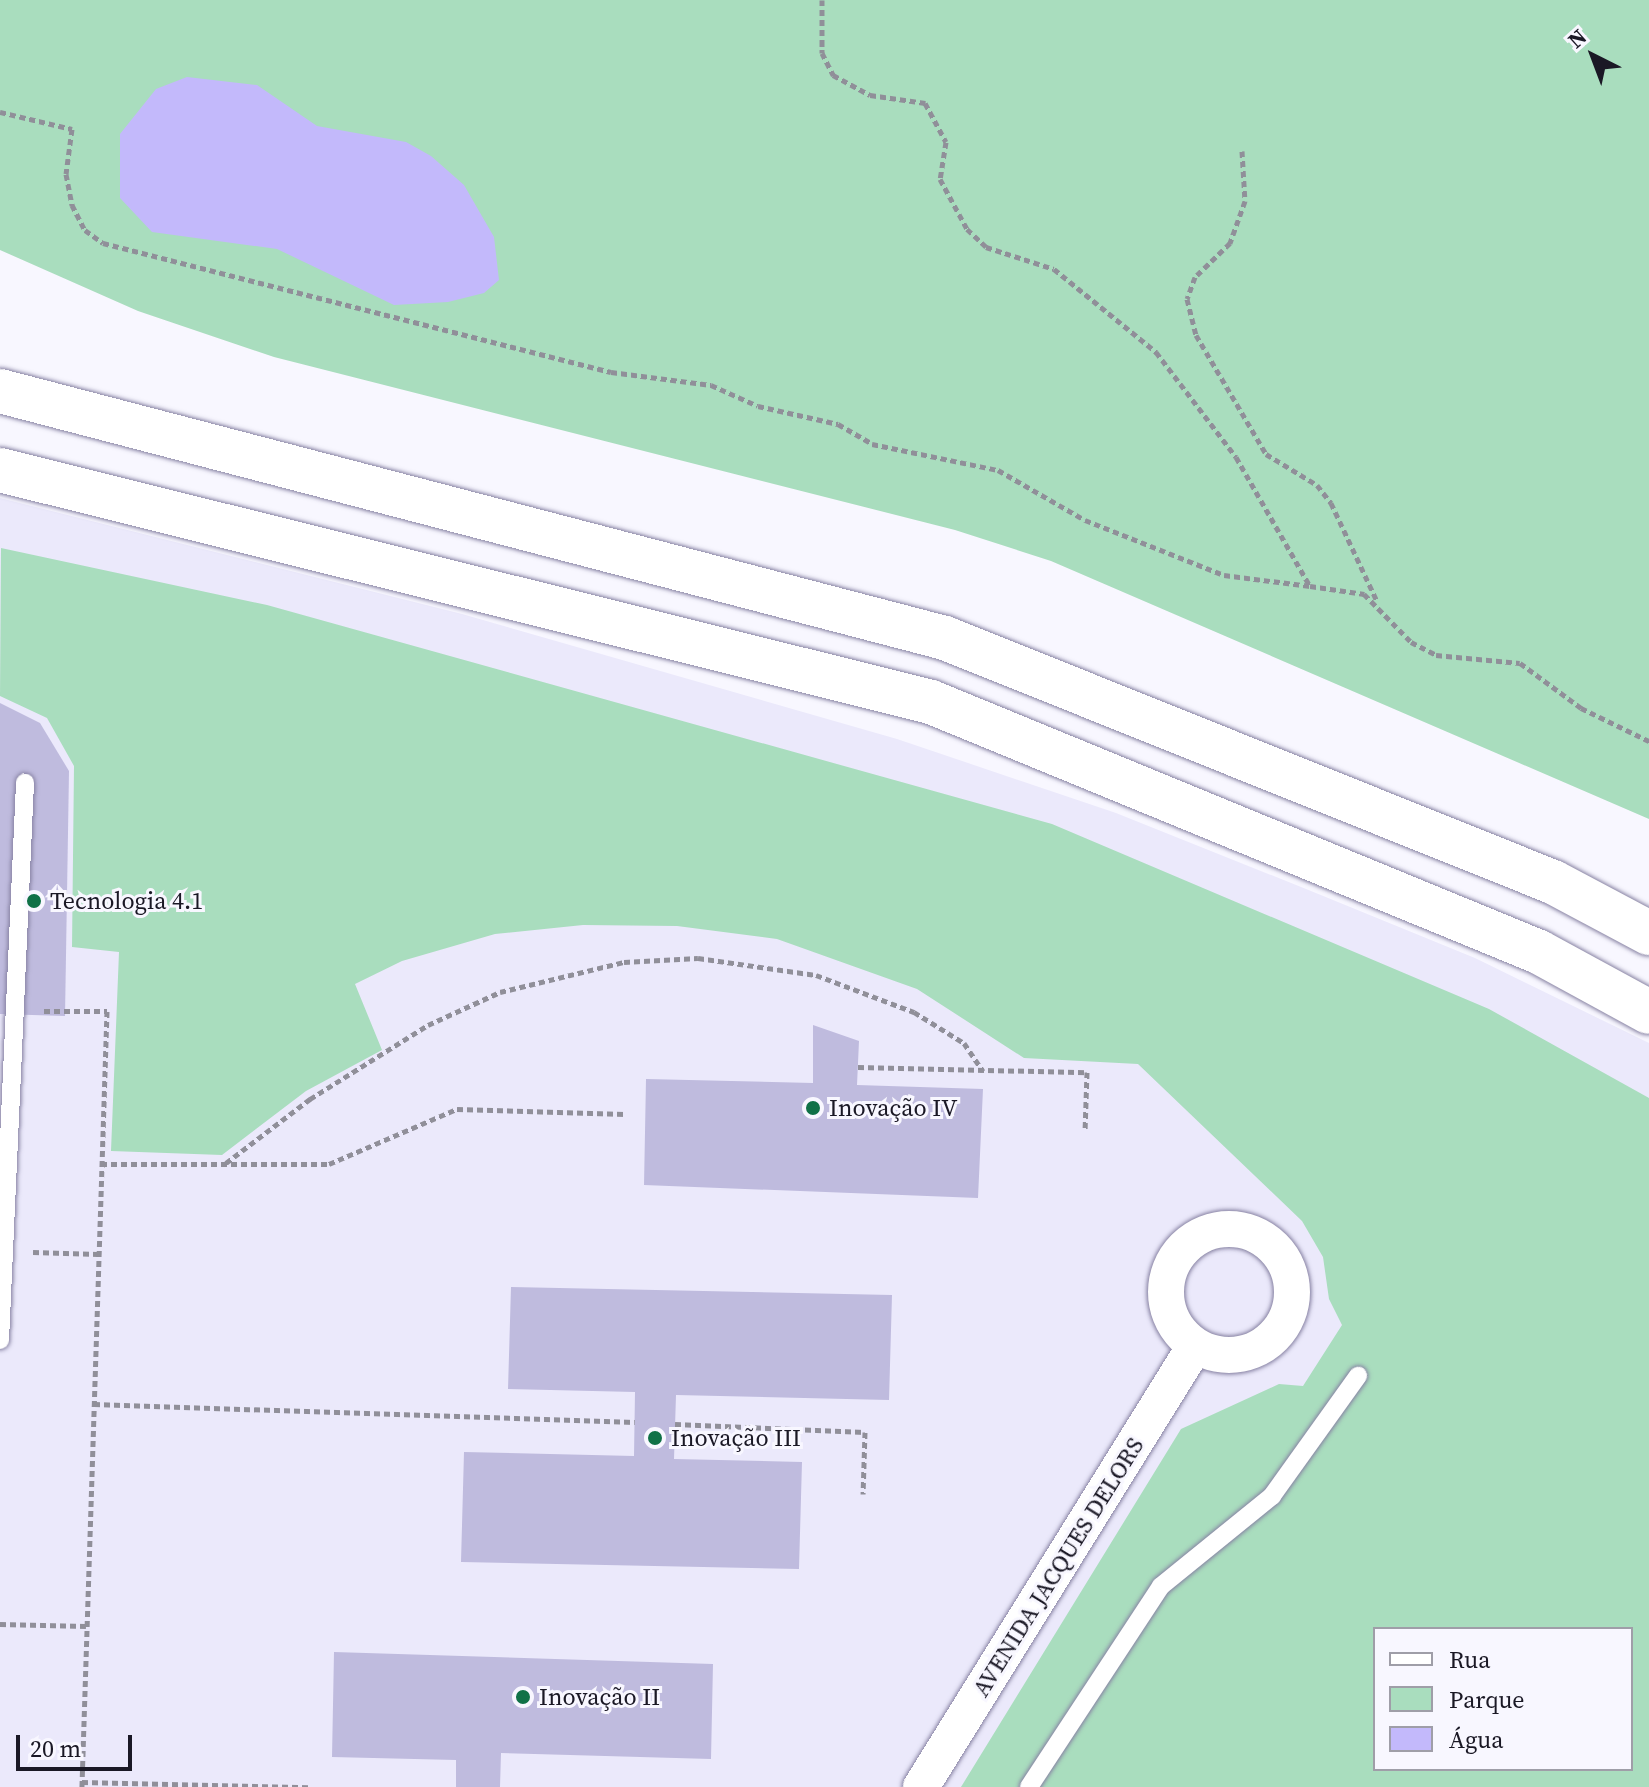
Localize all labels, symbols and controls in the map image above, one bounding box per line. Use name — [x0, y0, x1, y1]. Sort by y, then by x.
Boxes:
north arrow — [1553, 16, 1633, 96]
text: N — [1561, 22, 1593, 55]
place label: Tecnologia 4.1 — [50, 887, 203, 915]
marker: Tecnologia 4.1 — [25, 892, 43, 910]
place label: Inovação IV — [829, 1094, 957, 1122]
marker: Inovação IV — [804, 1099, 822, 1117]
place label: Inovação III — [671, 1424, 801, 1452]
marker: Inovação III — [646, 1429, 664, 1447]
street label: AVENIDA JACQUES DELORS — [966, 1432, 1150, 1702]
legend — [1373, 1627, 1633, 1771]
text: Rua — [1449, 1643, 1491, 1676]
place label: Inovação II — [539, 1683, 660, 1711]
text: Parque — [1449, 1683, 1525, 1716]
marker: Inovação II — [514, 1688, 532, 1706]
scale bar — [20, 1719, 136, 1769]
text: Água — [1449, 1723, 1504, 1756]
text: 20 m — [30, 1732, 81, 1765]

